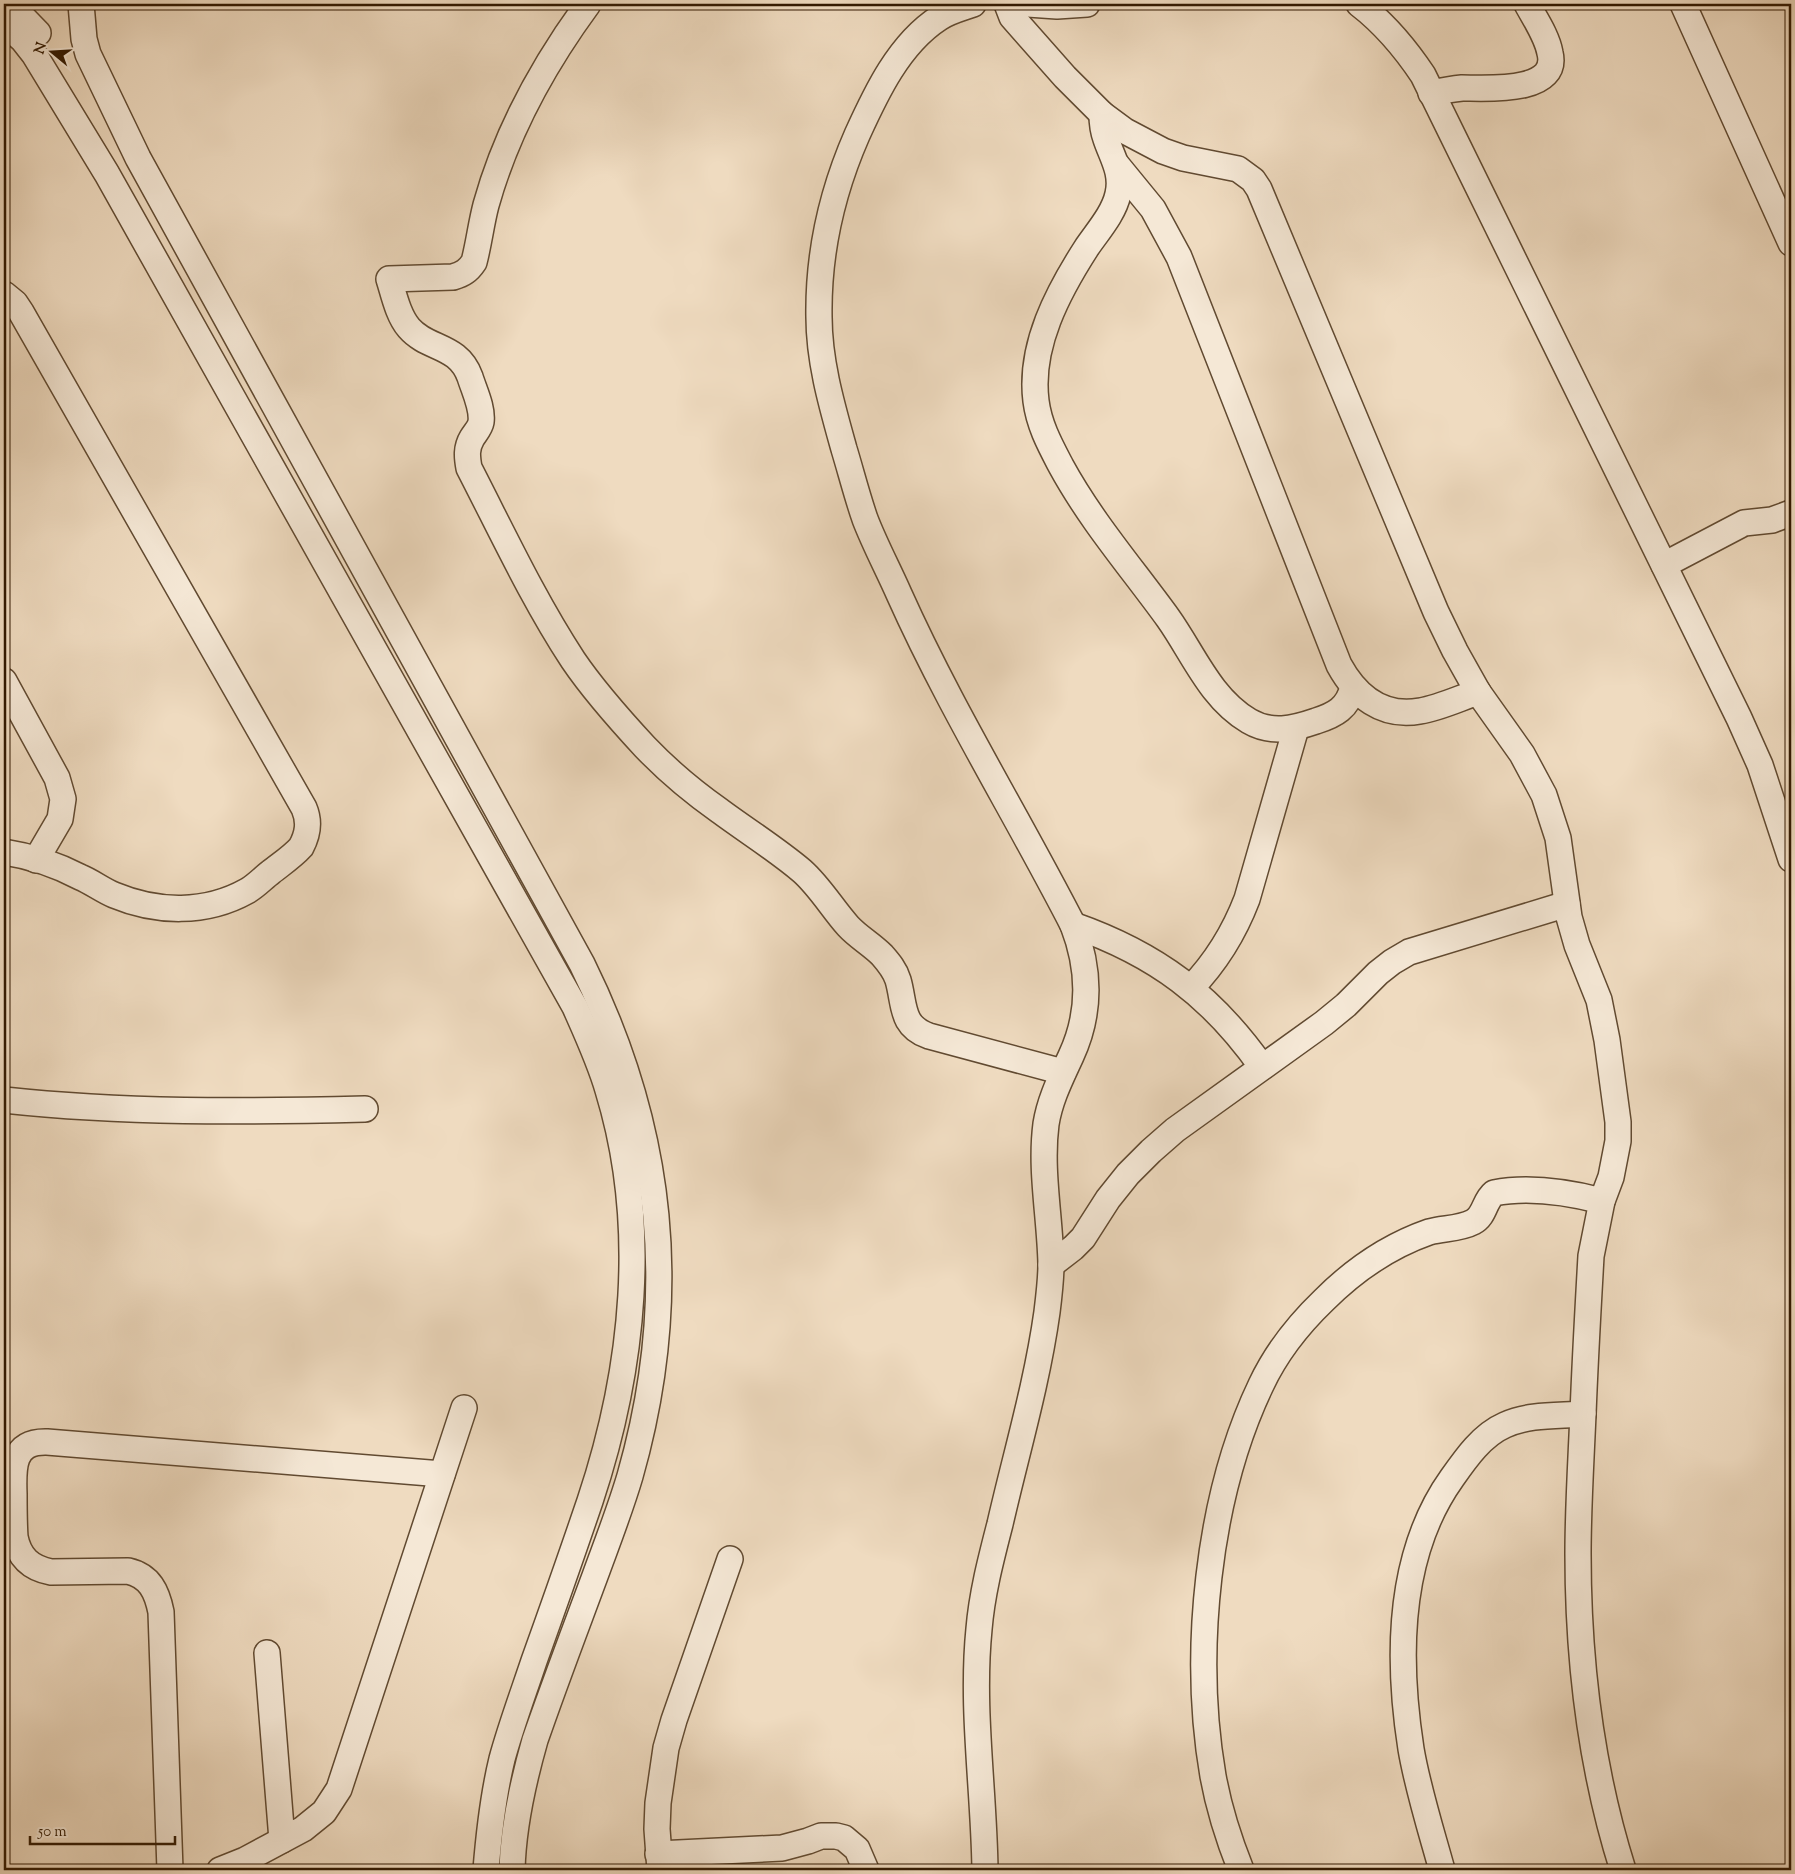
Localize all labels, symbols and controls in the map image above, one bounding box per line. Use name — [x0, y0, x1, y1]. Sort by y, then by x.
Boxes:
north arrow — [28, 28, 78, 78]
text: N — [30, 40, 53, 57]
scale bar — [30, 1814, 175, 1846]
text: 50 m — [37, 1822, 67, 1843]

